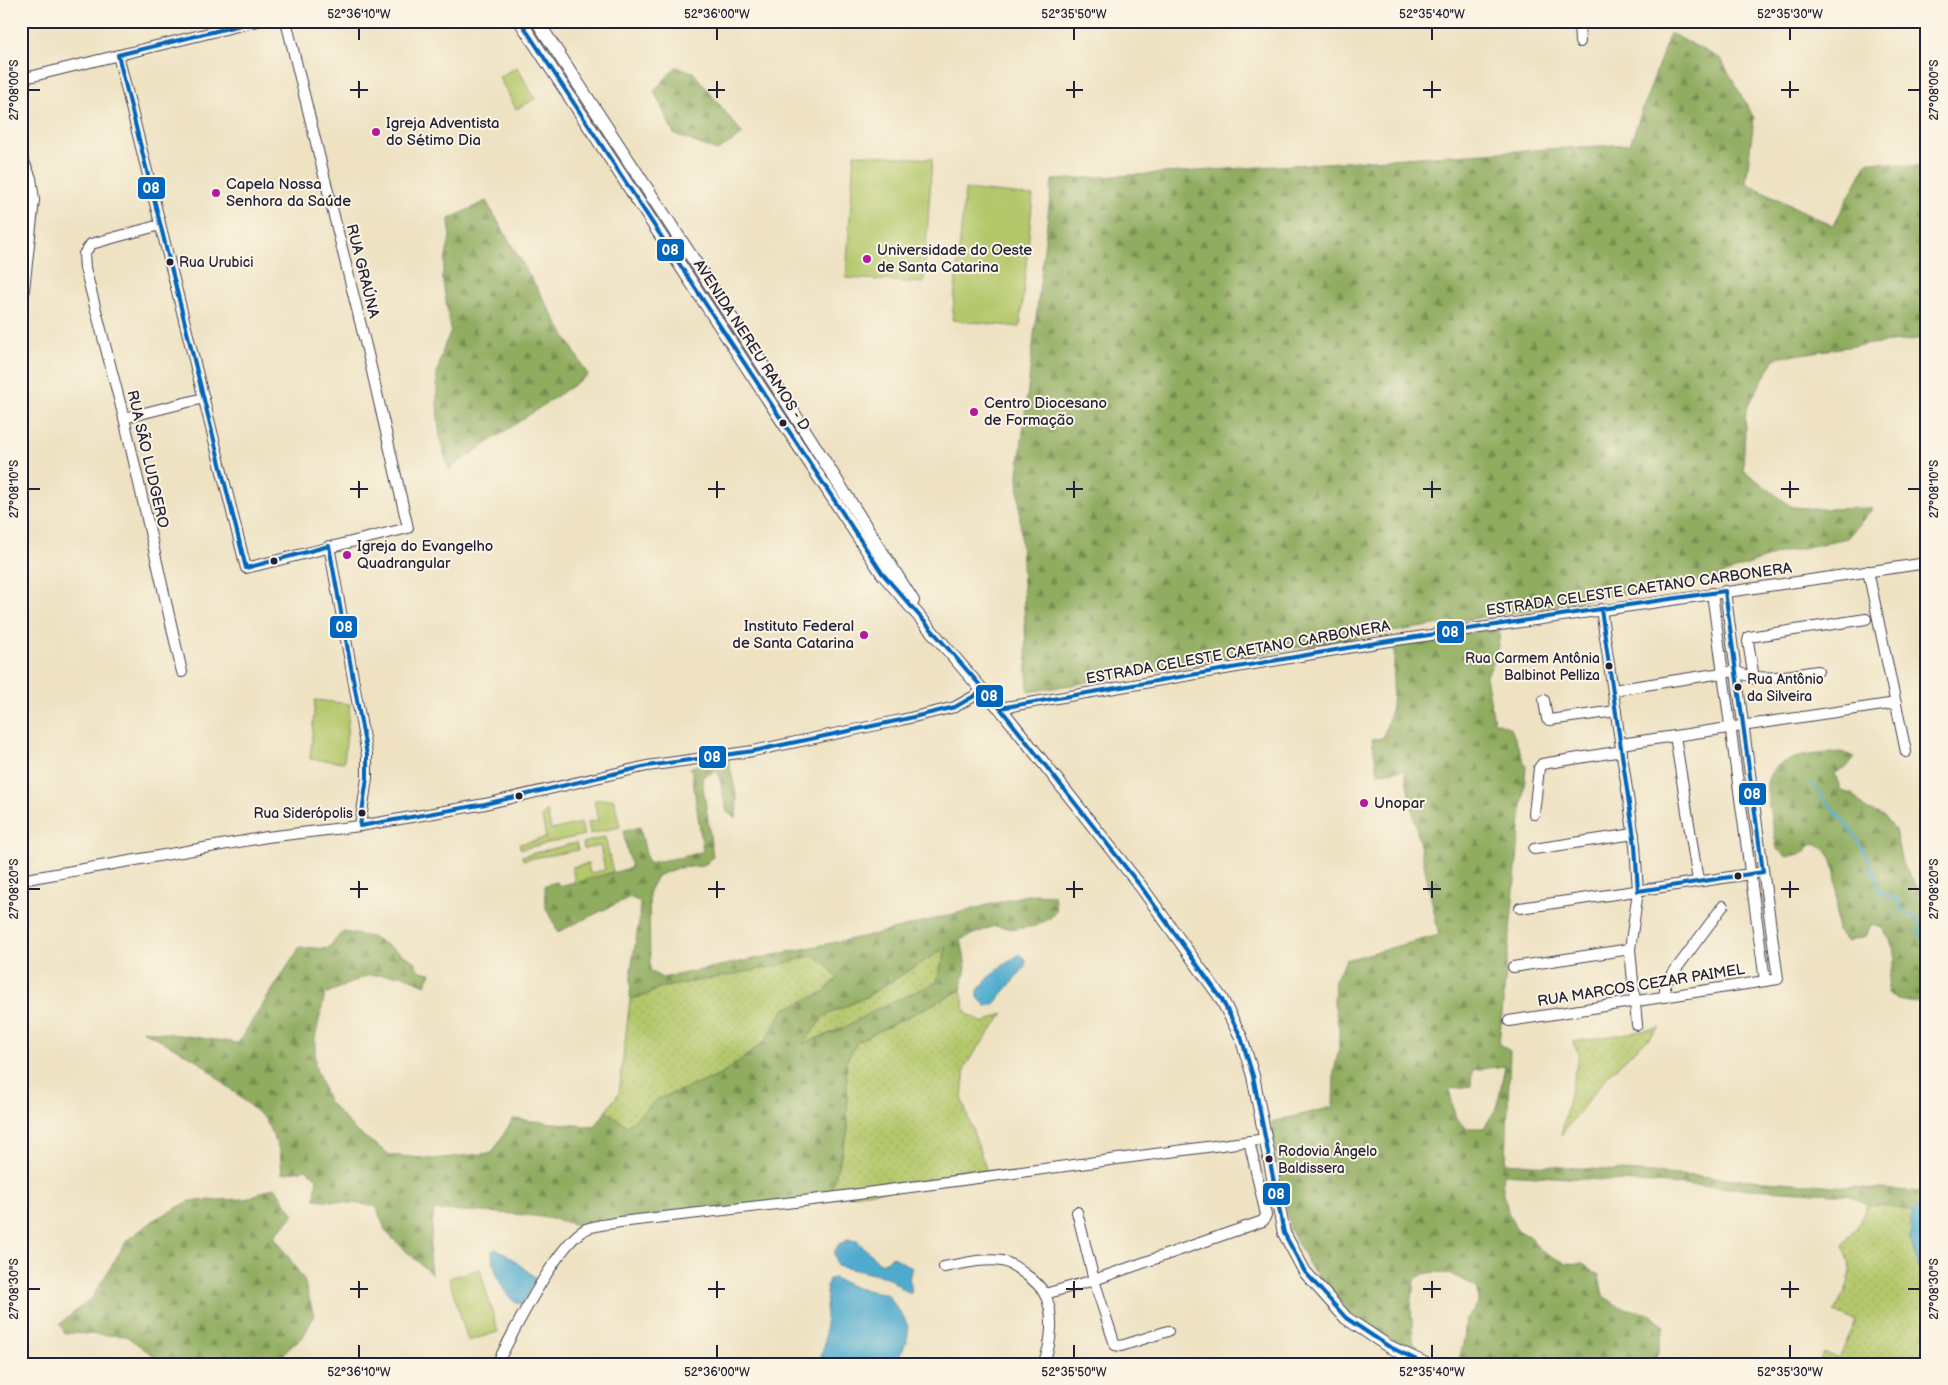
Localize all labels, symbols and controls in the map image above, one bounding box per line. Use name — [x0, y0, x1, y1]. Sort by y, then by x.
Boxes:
text: 52°36'10"W — [327, 7, 391, 22]
text: 52°36'00"W — [684, 7, 750, 22]
text: 52°35'50"W — [1041, 7, 1107, 22]
text: 52°35'40"W — [1399, 7, 1465, 22]
text: 52°35'30"W — [1757, 7, 1823, 22]
text: 27°08'00"S — [7, 59, 22, 121]
text: 27°08'00"S — [1927, 59, 1942, 121]
place label: Igreja Adventista do Sétimo Dia — [386, 114, 499, 150]
marker: Igreja Adventista do Sétimo Dia — [370, 126, 382, 138]
place label: Capela Nossa Senhora da Saúde — [226, 175, 351, 211]
line badge: 08 — [137, 176, 166, 200]
text: 08 — [142, 180, 160, 197]
marker: Capela Nossa Senhora da Saúde — [210, 187, 222, 199]
street label: RUA GRAÚNA — [342, 222, 384, 321]
line badge: 08 — [656, 238, 685, 262]
place label: Universidade do Oeste de Santa Catarina — [877, 241, 1032, 277]
text: 08 — [661, 242, 679, 259]
marker: Universidade do Oeste de Santa Catarina — [861, 253, 873, 265]
place label: Rua Urubici — [179, 254, 253, 271]
street label: AVENIDA NEREU RAMOS - D — [689, 256, 814, 434]
marker: Rua Urubici — [165, 257, 175, 267]
street label: RUA SÃO LUDGERO — [122, 388, 173, 530]
place label: Centro Diocesano de Formação — [984, 394, 1107, 430]
marker: Centro Diocesano de Formação — [968, 406, 980, 418]
unlabelled marker — [778, 418, 788, 428]
text: 27°08'10"S — [7, 460, 22, 518]
text: 27°08'10"S — [1927, 460, 1942, 518]
place label: Igreja do Evangelho Quadrangular — [357, 537, 493, 573]
marker: Igreja do Evangelho Quadrangular — [341, 549, 353, 561]
unlabelled marker — [269, 556, 279, 566]
street label: ESTRADA CELESTE CAETANO CARBONERA — [1485, 559, 1794, 620]
line badge: 08 — [329, 615, 358, 639]
street label: ESTRADA CELESTE CAETANO CARBONERA — [1085, 616, 1392, 689]
place label: Instituto Federal de Santa Catarina — [732, 617, 854, 653]
text: 08 — [335, 619, 353, 636]
line badge: 08 — [1436, 620, 1465, 644]
text: 08 — [1441, 624, 1459, 641]
marker: Instituto Federal de Santa Catarina — [858, 629, 870, 641]
place label: Rua Carmem Antônia Balbinot Pelliza — [1465, 650, 1600, 684]
marker: Rua Carmem Antônia Balbinot Pelliza — [1604, 661, 1614, 671]
place label: Rua Antônio da Silveira — [1747, 671, 1824, 705]
marker: Rua Antônio da Silveira — [1733, 682, 1743, 692]
line badge: 08 — [975, 684, 1004, 708]
text: 08 — [980, 688, 998, 705]
line badge: 08 — [698, 745, 727, 769]
text: 08 — [703, 749, 721, 766]
line badge: 08 — [1738, 782, 1767, 806]
text: 08 — [1743, 786, 1761, 803]
unlabelled marker — [514, 791, 524, 801]
place label: Unopar — [1374, 794, 1425, 813]
marker: Unopar — [1358, 797, 1370, 809]
place label: Rua Siderópolis — [254, 805, 353, 822]
marker: Rua Siderópolis — [357, 808, 367, 818]
text: 27°08'20"S — [7, 858, 22, 920]
text: 27°08'20"S — [1927, 858, 1942, 920]
unlabelled marker — [1733, 871, 1743, 881]
street label: RUA MARCOS CEZAR PAIMEL — [1536, 960, 1747, 1011]
place label: Rodovia Ângelo Baldissera — [1278, 1142, 1377, 1177]
marker: Rodovia Ângelo Baldissera — [1264, 1154, 1274, 1164]
line badge: 08 — [1262, 1182, 1291, 1206]
text: 08 — [1267, 1186, 1285, 1203]
text: 27°08'30"S — [7, 1258, 22, 1320]
text: 27°08'30"S — [1927, 1258, 1942, 1320]
text: 52°36'10"W — [327, 1365, 391, 1380]
text: 52°36'00"W — [684, 1365, 750, 1380]
text: 52°35'50"W — [1041, 1365, 1107, 1380]
text: 52°35'40"W — [1399, 1365, 1465, 1380]
text: 52°35'30"W — [1757, 1365, 1823, 1380]

